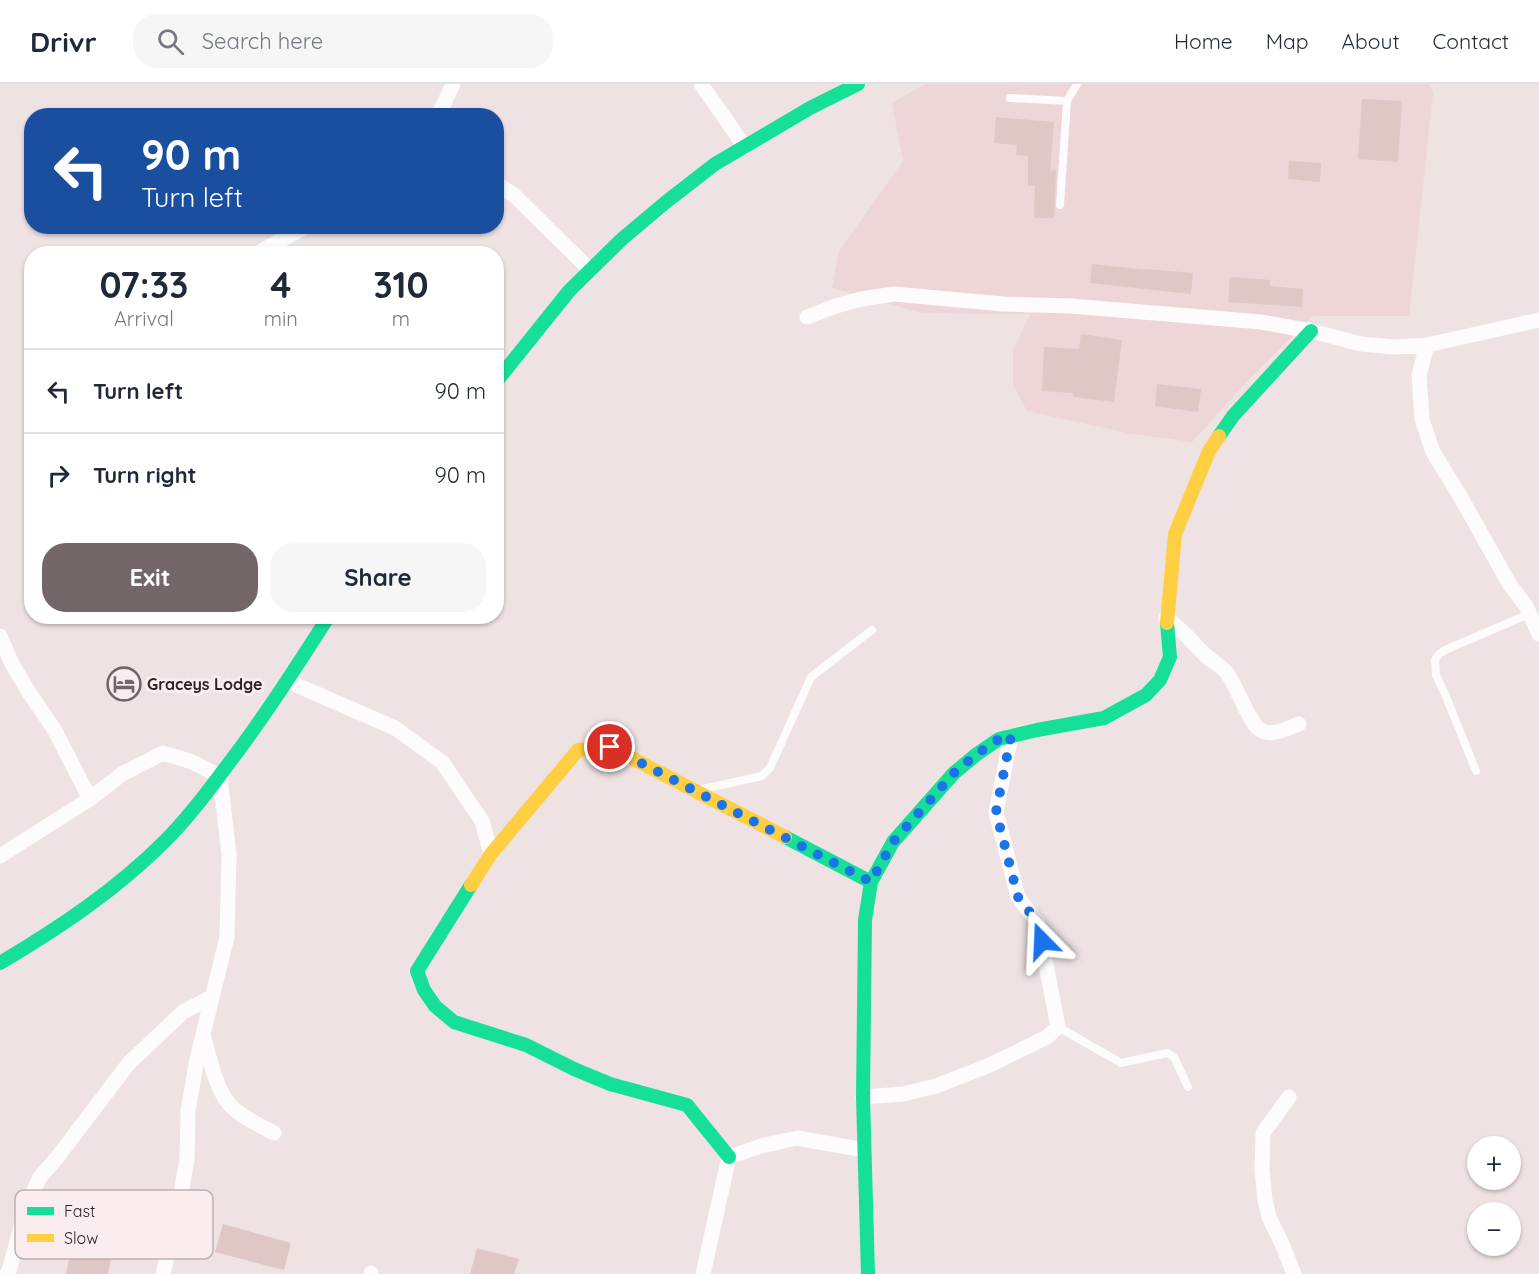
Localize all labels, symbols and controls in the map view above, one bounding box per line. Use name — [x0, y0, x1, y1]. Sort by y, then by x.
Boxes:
search box — [133, 14, 553, 68]
text: Drivr — [30, 24, 97, 59]
icon: search — [154, 25, 187, 58]
text: Search here — [202, 27, 323, 55]
text: Home — [1174, 28, 1233, 54]
text: Map — [1266, 28, 1309, 54]
text: About — [1342, 28, 1400, 54]
text: Contact — [1433, 28, 1509, 54]
text: 90 m — [141, 128, 241, 181]
icon: left — [42, 132, 120, 210]
text: Turn left — [141, 180, 243, 214]
text: 07:33 — [99, 262, 188, 307]
text: 4 — [270, 262, 291, 307]
text: 310 — [373, 262, 429, 307]
text: Arrival — [114, 306, 174, 331]
text: min — [264, 306, 298, 331]
text: m — [392, 306, 410, 331]
icon: left — [42, 375, 75, 408]
text: Turn left — [93, 377, 183, 405]
text: 90 m — [435, 377, 486, 405]
icon: right — [42, 459, 75, 492]
text: Turn right — [93, 461, 197, 489]
text: 90 m — [435, 461, 486, 489]
button: Exit — [42, 543, 258, 612]
button: Share — [270, 543, 486, 612]
hotel icon: Graceys Lodge — [106, 666, 142, 702]
place label: Graceys Lodge — [147, 674, 262, 694]
pin — [584, 721, 635, 772]
icon: arrive — [593, 730, 626, 763]
position arrow — [1010, 909, 1074, 973]
map controls — [1467, 1136, 1521, 1256]
button: + — [1467, 1136, 1521, 1190]
legend — [15, 1190, 213, 1259]
text: Fast — [64, 1201, 95, 1221]
button: − — [1467, 1202, 1521, 1256]
text: Slow — [64, 1228, 98, 1248]

